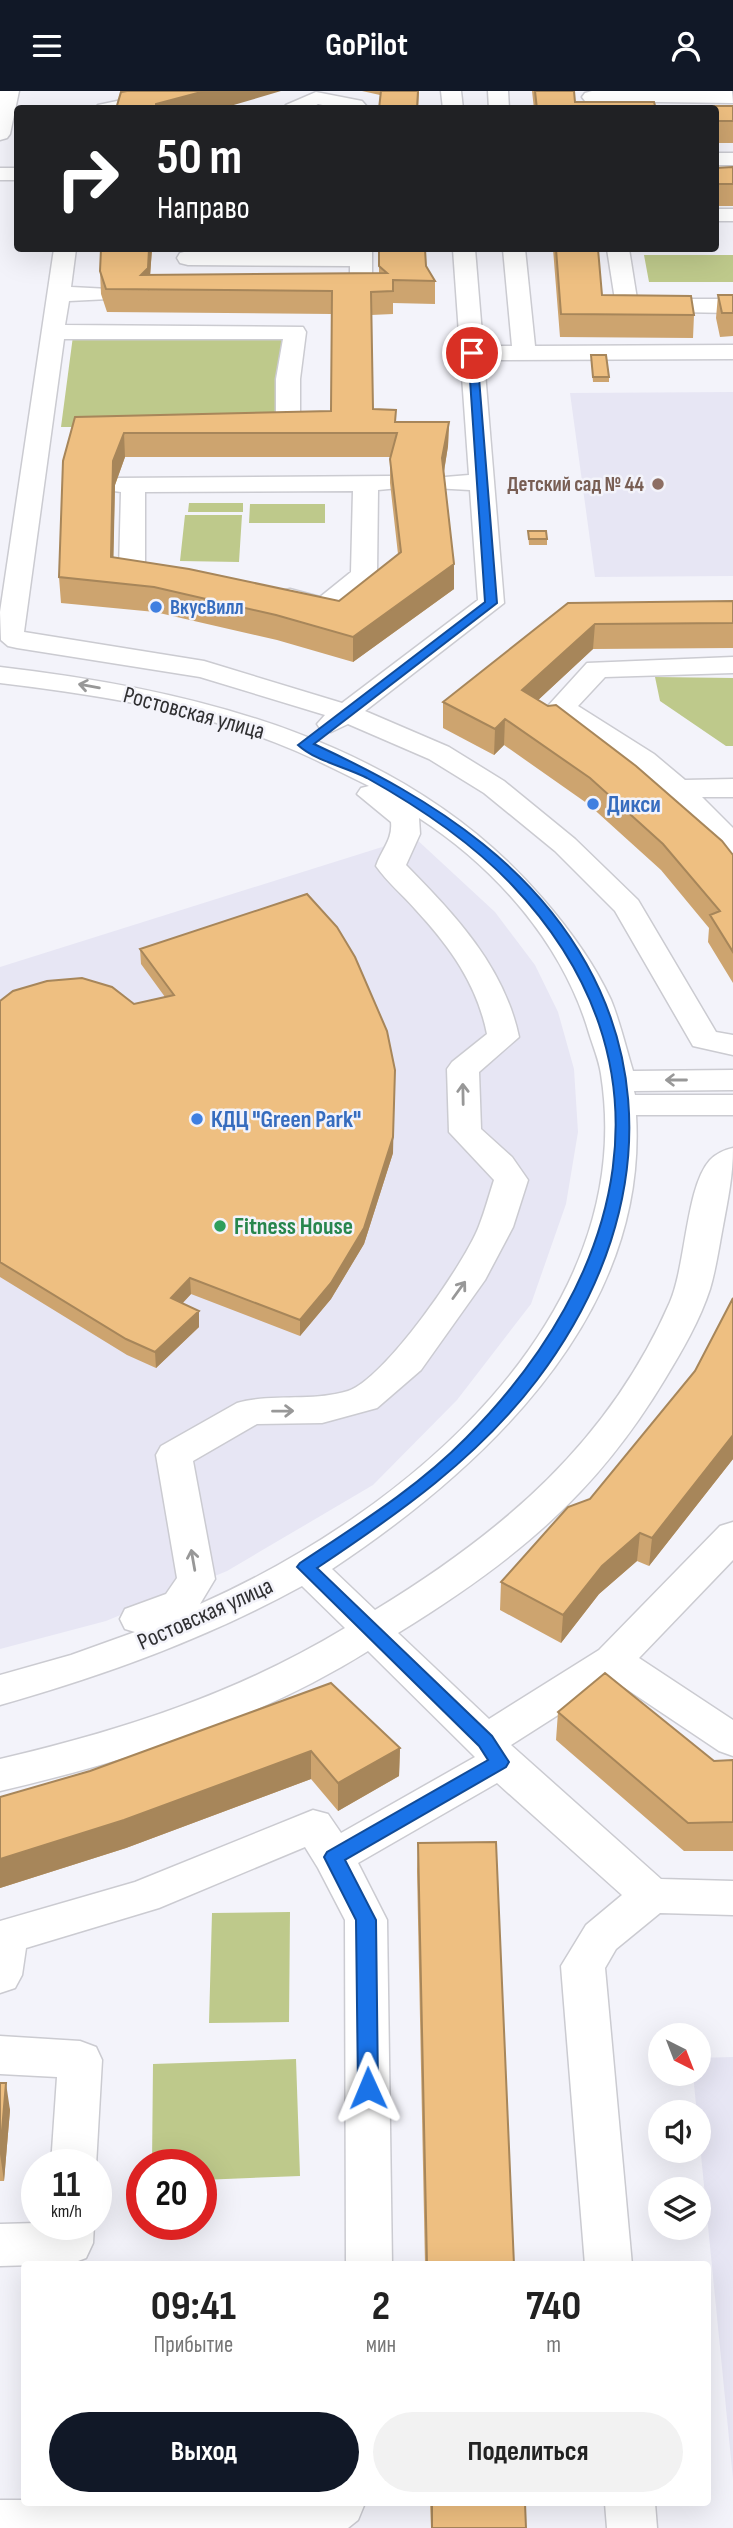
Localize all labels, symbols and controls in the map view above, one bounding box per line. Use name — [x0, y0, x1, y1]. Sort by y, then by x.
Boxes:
text: GoPilot — [325, 26, 408, 65]
icon: menu — [28, 27, 66, 65]
icon: person — [667, 27, 705, 65]
text: 50 m — [157, 129, 242, 188]
icon: right — [42, 133, 133, 224]
text: Направо — [157, 189, 250, 228]
pin — [442, 323, 502, 383]
icon: arrive — [453, 334, 491, 372]
place label: Детский сад № 44 — [507, 472, 644, 497]
marker: Детский сад № 44 — [650, 476, 666, 492]
place label: ВкусВилл — [170, 595, 244, 620]
marker: ВкусВилл — [148, 599, 164, 615]
one-way arrow — [78, 679, 101, 693]
street label: Ростовская улица — [120, 680, 268, 746]
place label: Дикси — [607, 790, 661, 819]
marker: Дикси — [585, 796, 601, 812]
one-way arrow — [665, 1073, 688, 1087]
one-way arrow — [456, 1083, 470, 1106]
place label: КДЦ "Green Park" — [211, 1105, 361, 1134]
marker: КДЦ "Green Park" — [189, 1111, 205, 1127]
place label: Fitness House — [234, 1212, 353, 1241]
marker: Fitness House — [212, 1218, 228, 1234]
one-way arrow — [452, 1281, 467, 1300]
one-way arrow — [272, 1404, 295, 1418]
one-way arrow — [185, 1549, 199, 1572]
street label: Ростовская улица — [133, 1571, 277, 1657]
north arrow — [648, 2023, 710, 2086]
map controls — [648, 2023, 711, 2240]
position arrow — [331, 2051, 405, 2125]
button: sound — [648, 2100, 711, 2163]
speed limit sign: 20 — [126, 2149, 217, 2240]
text: 11 — [53, 2164, 80, 2207]
button: layers — [648, 2177, 711, 2240]
text: km/h — [51, 2201, 82, 2222]
text: 09:41 — [151, 2281, 236, 2332]
text: 2 — [372, 2281, 390, 2332]
text: 740 — [526, 2281, 581, 2332]
text: Прибытие — [154, 2331, 233, 2359]
text: мин — [366, 2331, 396, 2359]
text: m — [546, 2331, 561, 2359]
button: Выход — [49, 2412, 359, 2492]
button: Поделиться — [373, 2412, 683, 2492]

